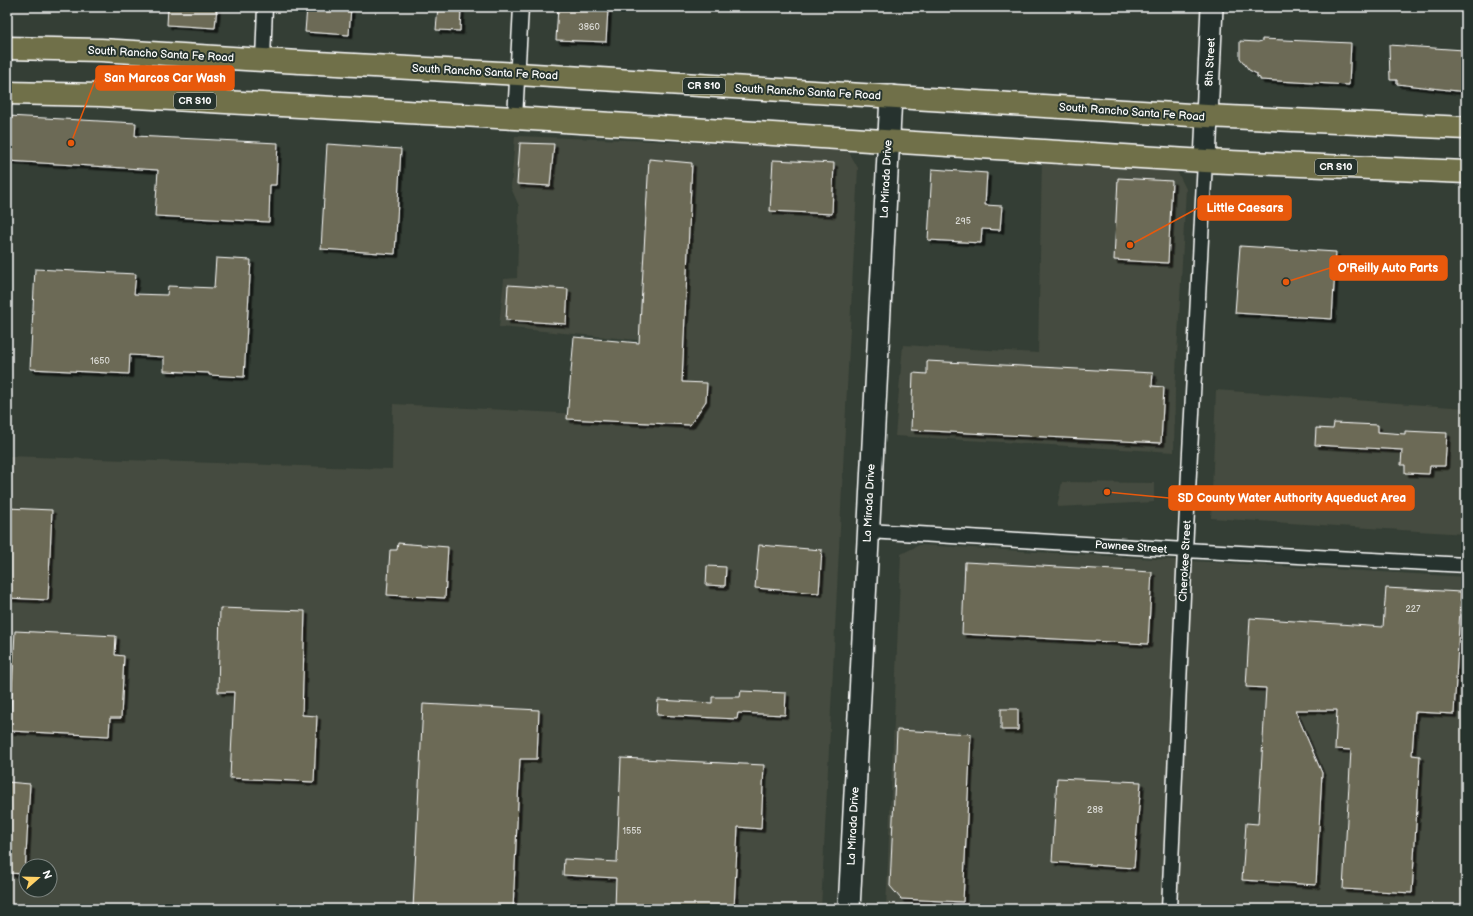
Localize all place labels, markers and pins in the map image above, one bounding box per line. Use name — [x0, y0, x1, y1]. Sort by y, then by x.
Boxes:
callout: San Marcos Car Wash — [96, 66, 234, 90]
callout: Little Caesars — [1198, 196, 1291, 220]
callout: O'Reilly Auto Parts — [1330, 256, 1447, 280]
callout: SD County Water Authority Aqueduct Area — [1169, 486, 1414, 510]

